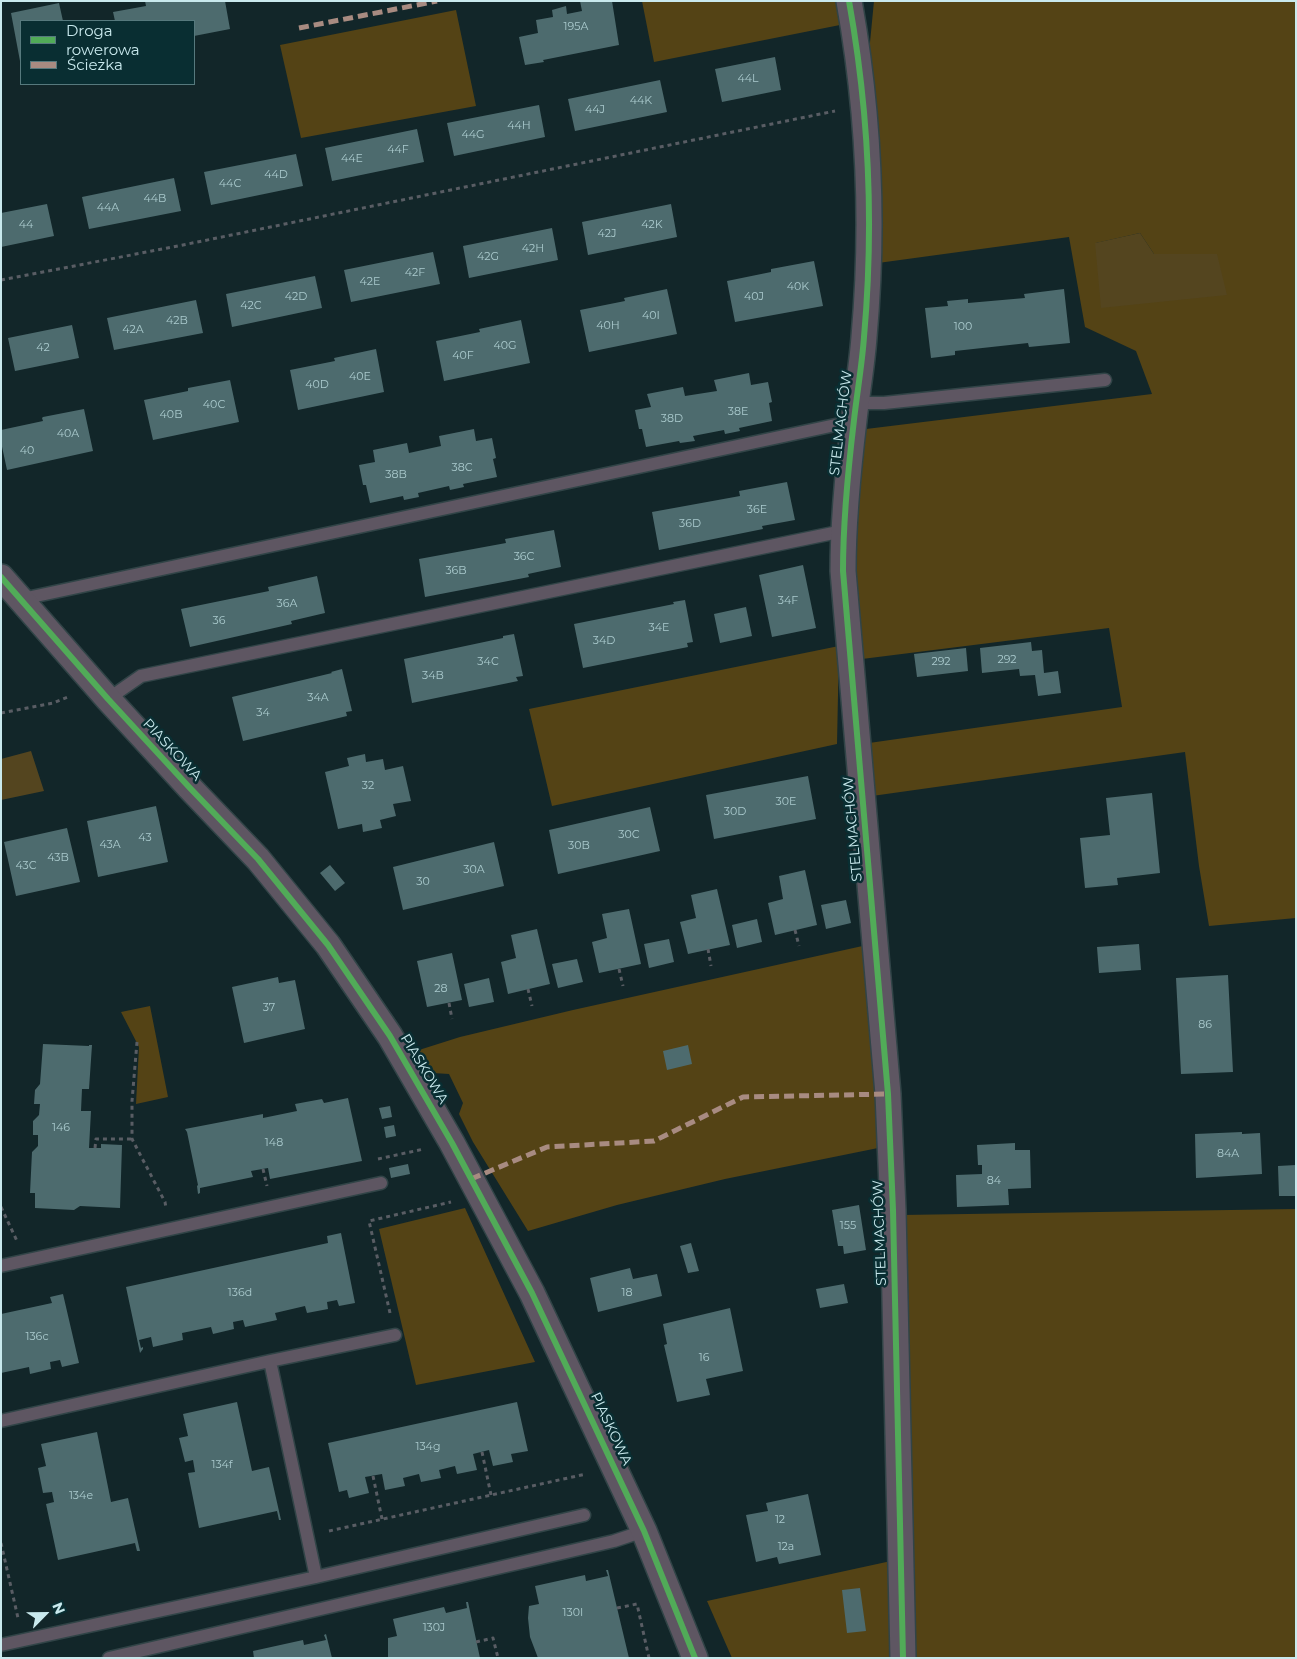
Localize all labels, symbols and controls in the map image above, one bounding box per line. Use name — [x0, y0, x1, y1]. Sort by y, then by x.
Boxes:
legend — [20, 20, 195, 85]
house number: 195A — [564, 20, 588, 34]
text: Droga rowerowa — [66, 21, 140, 59]
text: Ścieżka — [67, 55, 123, 74]
house number: 44L — [737, 72, 759, 86]
house number: 44K — [630, 94, 652, 108]
house number: 44J — [585, 103, 605, 117]
house number: 44H — [507, 119, 531, 133]
house number: 44G — [461, 128, 485, 142]
house number: 44F — [387, 143, 409, 157]
house number: 44E — [341, 152, 363, 166]
house number: 44D — [264, 168, 288, 182]
house number: 44C — [219, 177, 241, 191]
house number: 44B — [144, 192, 166, 206]
house number: 44A — [97, 201, 119, 215]
house number: 44 — [19, 218, 33, 232]
house number: 42K — [641, 218, 663, 232]
house number: 42J — [597, 227, 617, 241]
house number: 42H — [522, 242, 544, 256]
house number: 42G — [477, 250, 499, 264]
house number: 42F — [405, 266, 425, 280]
house number: 42E — [360, 275, 380, 289]
house number: 40K — [787, 280, 809, 294]
house number: 42D — [285, 290, 307, 304]
house number: 40J — [744, 290, 764, 304]
house number: 42C — [240, 299, 262, 313]
house number: 40I — [642, 309, 660, 323]
house number: 42B — [166, 314, 188, 328]
house number: 40H — [596, 319, 620, 333]
house number: 100 — [954, 320, 972, 334]
house number: 42A — [122, 323, 144, 337]
house number: 40G — [493, 339, 517, 353]
house number: 42 — [36, 341, 50, 355]
house number: 40F — [452, 349, 474, 363]
house number: 40E — [349, 370, 371, 384]
street label: STELMACHÓW — [826, 370, 856, 476]
house number: 40D — [305, 378, 329, 392]
house number: 40C — [203, 398, 225, 412]
house number: 38E — [728, 405, 748, 419]
house number: 40B — [160, 408, 182, 422]
house number: 38D — [661, 412, 683, 426]
house number: 40A — [57, 427, 79, 441]
house number: 40 — [20, 444, 34, 458]
house number: 38C — [451, 461, 473, 475]
house number: 38B — [385, 468, 407, 482]
house number: 36E — [747, 503, 767, 517]
house number: 36D — [679, 517, 701, 531]
house number: 36C — [514, 550, 534, 564]
house number: 36B — [445, 564, 467, 578]
house number: 34F — [778, 594, 798, 608]
house number: 36A — [277, 597, 297, 611]
house number: 36 — [213, 614, 225, 628]
house number: 34E — [649, 621, 669, 635]
house number: 34D — [593, 634, 615, 648]
house number: 292 — [997, 653, 1017, 667]
house number: 34C — [477, 655, 499, 669]
house number: 292 — [931, 655, 951, 669]
house number: 34B — [422, 669, 444, 683]
house number: 34A — [307, 691, 329, 705]
house number: 34 — [256, 706, 270, 720]
street label: PIASKOWA — [139, 715, 205, 785]
street label: STELMACHÓW — [840, 776, 866, 882]
house number: 32 — [362, 779, 374, 793]
house number: 30E — [776, 795, 796, 809]
house number: 30D — [724, 805, 746, 819]
house number: 30C — [618, 828, 640, 842]
house number: 43 — [138, 831, 152, 845]
house number: 43A — [99, 838, 121, 852]
house number: 30B — [568, 839, 590, 853]
house number: 43B — [47, 851, 69, 865]
house number: 43C — [15, 859, 37, 873]
house number: 30A — [463, 863, 485, 877]
house number: 30 — [416, 875, 430, 889]
house number: 28 — [434, 982, 448, 996]
house number: 37 — [263, 1001, 275, 1015]
house number: 86 — [1198, 1018, 1212, 1032]
street label: PIASKOWA — [397, 1031, 451, 1107]
house number: 146 — [52, 1121, 70, 1135]
house number: 148 — [265, 1136, 283, 1150]
house number: 84A — [1217, 1147, 1239, 1161]
house number: 84 — [987, 1174, 1001, 1188]
street label: STELMACHÓW — [870, 1180, 890, 1286]
house number: 155 — [840, 1219, 856, 1233]
house number: 136d — [228, 1286, 252, 1300]
house number: 18 — [622, 1286, 632, 1300]
house number: 136c — [25, 1330, 49, 1344]
house number: 16 — [699, 1351, 709, 1365]
street label: PIASKOWA — [587, 1390, 635, 1468]
house number: 134g — [415, 1440, 441, 1454]
house number: 134f — [211, 1458, 233, 1472]
house number: 134e — [69, 1489, 93, 1503]
house number: 12 — [775, 1513, 785, 1527]
house number: 12a — [778, 1540, 794, 1554]
north arrow — [20, 1589, 70, 1639]
text: N — [48, 1599, 69, 1617]
house number: 130I — [563, 1606, 583, 1620]
house number: 130J — [423, 1621, 445, 1635]

